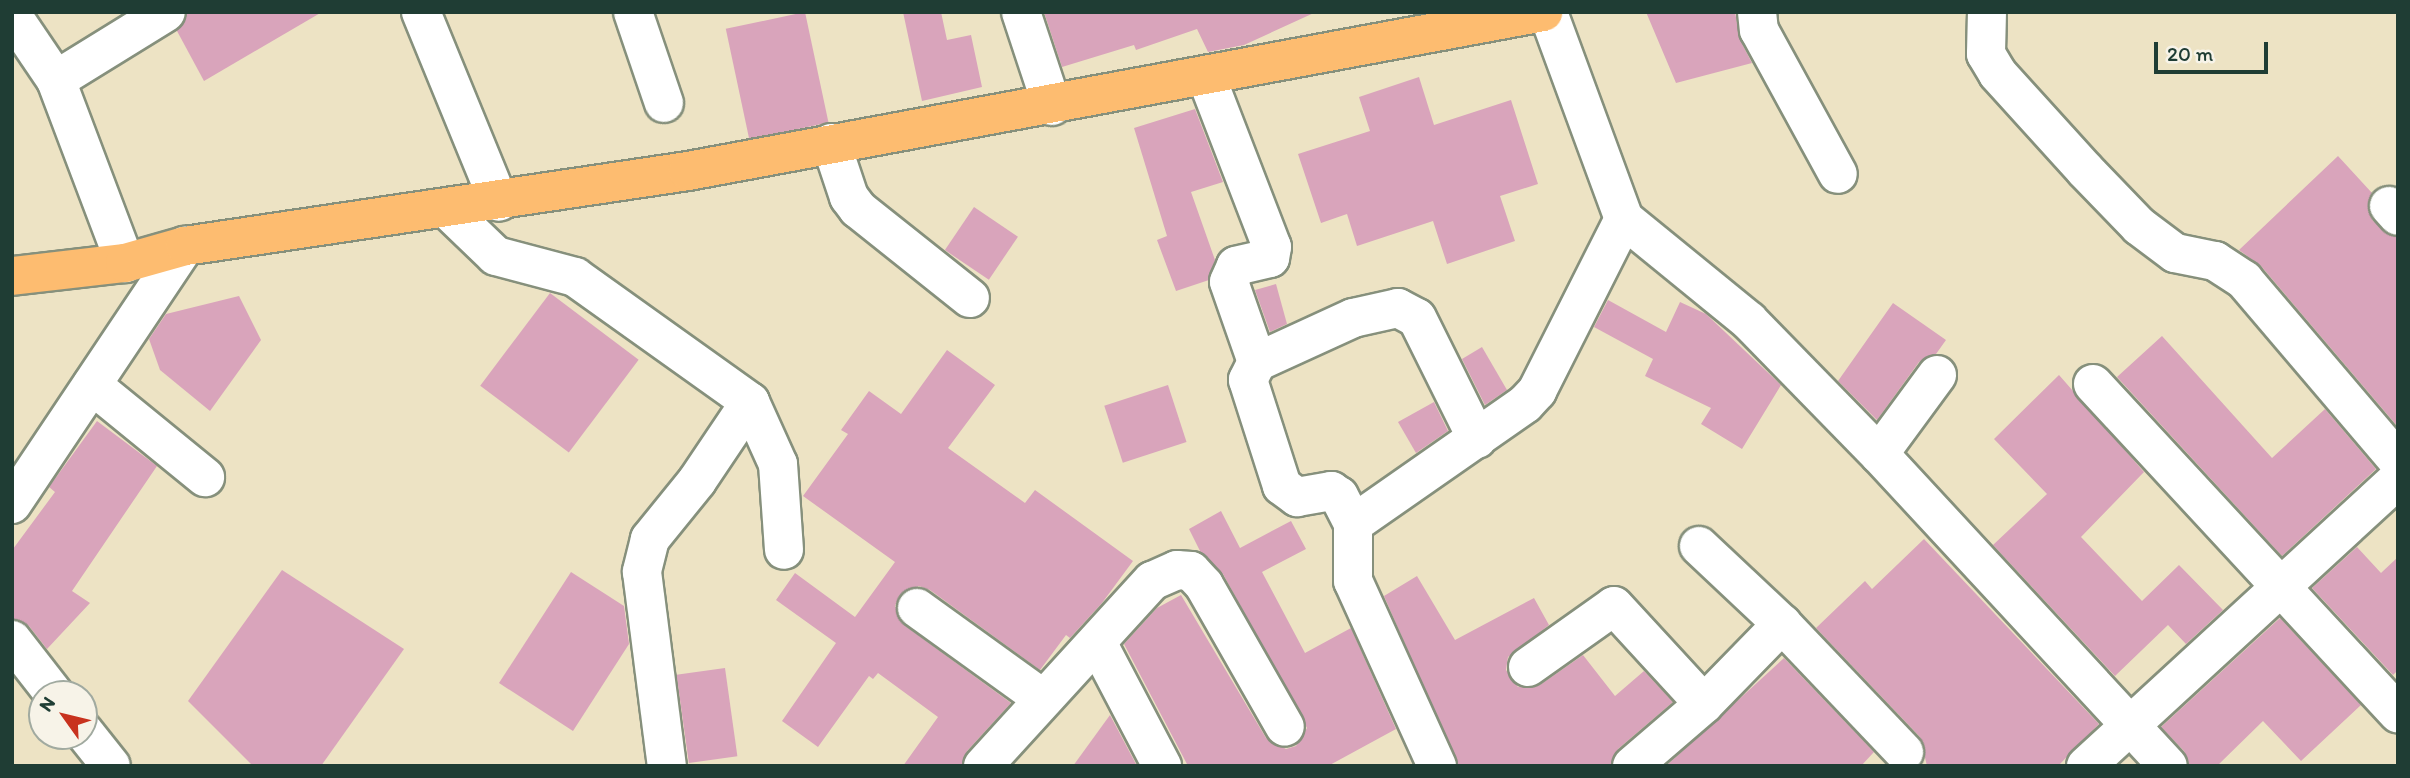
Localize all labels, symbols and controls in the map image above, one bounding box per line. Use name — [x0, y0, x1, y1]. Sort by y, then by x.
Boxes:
scale bar — [2158, 28, 2272, 72]
text: 20 m — [2167, 41, 2213, 66]
north arrow — [28, 680, 98, 750]
text: N — [34, 692, 60, 716]

